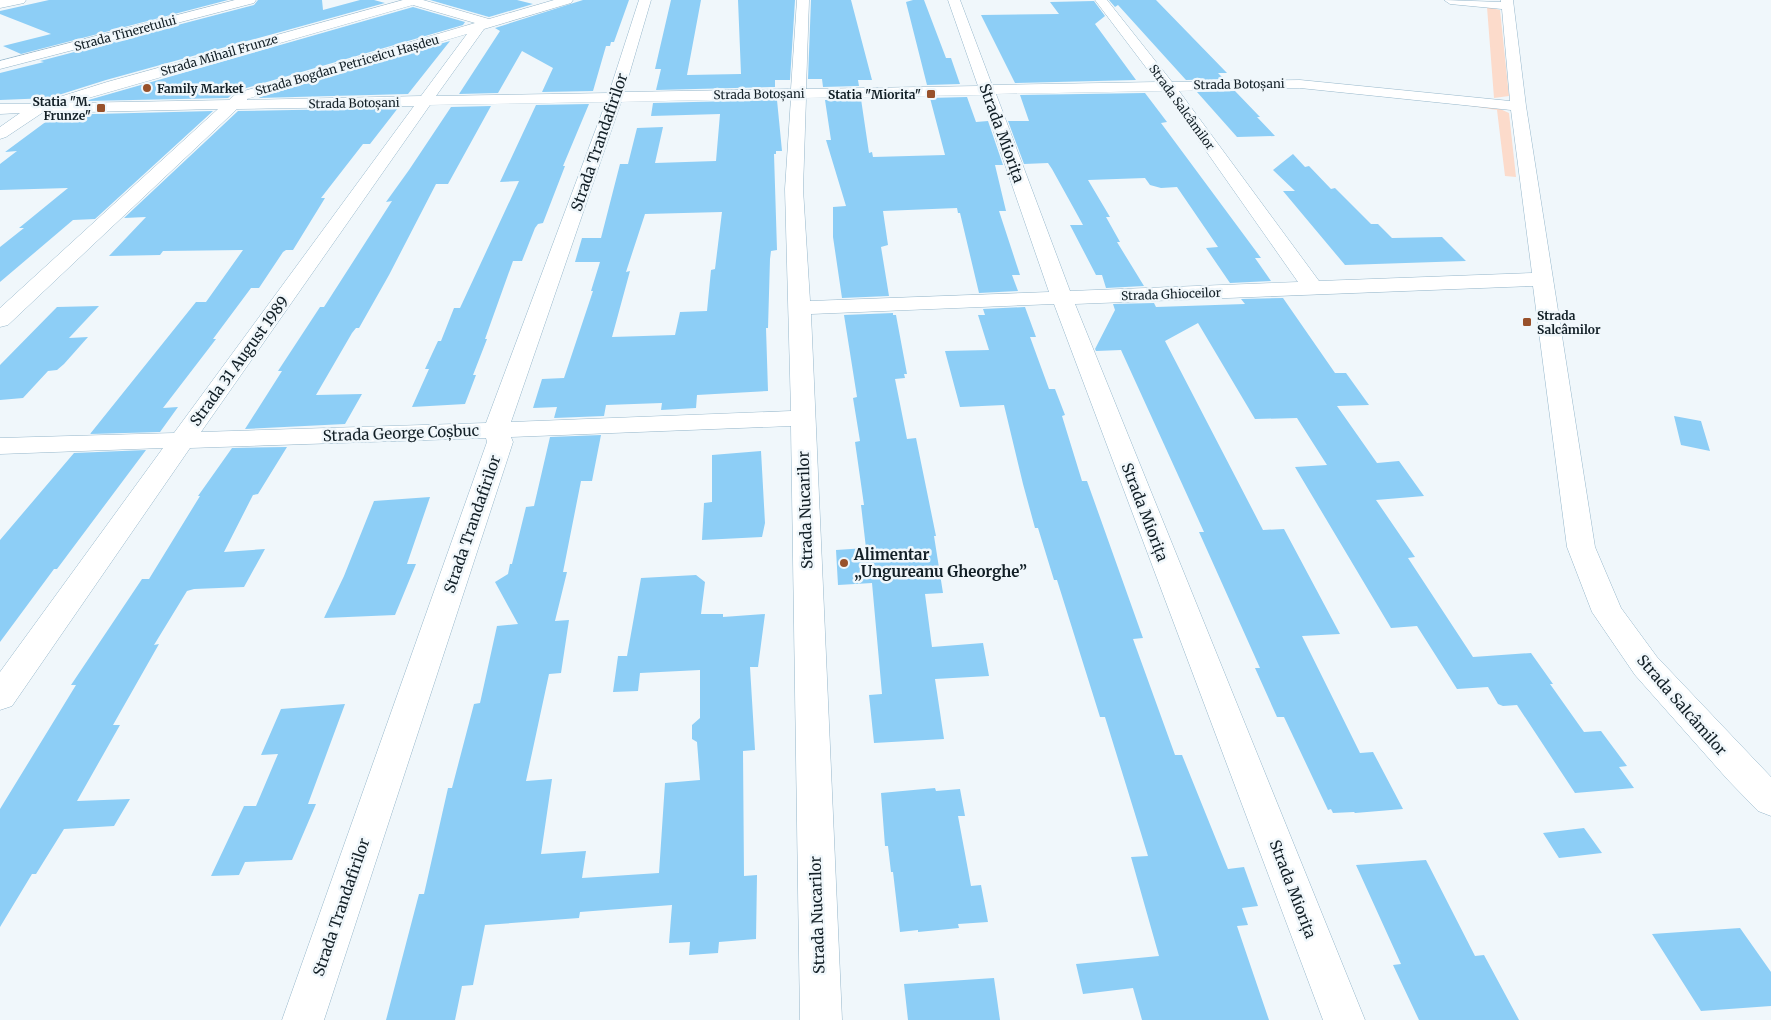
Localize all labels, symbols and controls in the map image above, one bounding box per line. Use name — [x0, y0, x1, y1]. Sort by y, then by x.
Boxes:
street label: Strada Tineretului — [72, 12, 178, 54]
street label: Strada Mihail Frunze — [159, 31, 279, 79]
street label: Strada Bogdan Petriceicu Hașdeu — [253, 31, 441, 99]
street label: Strada Salcâmilor — [1146, 61, 1218, 153]
street label: Strada Trandafirilor — [566, 70, 632, 214]
street label: Strada Botoșani — [1193, 76, 1285, 93]
place label: Family Market — [157, 81, 244, 96]
street label: Strada Miorița — [974, 81, 1029, 185]
marker: Family Market — [141, 82, 153, 94]
street label: Strada Botoșani — [713, 86, 805, 103]
place label: Statia "Miorita" — [828, 87, 921, 102]
marker: Statia "Miorita" — [925, 88, 937, 100]
place label: Statia "M. Frunze" — [33, 94, 91, 123]
street label: Strada Botoșani — [308, 95, 400, 112]
marker: Statia "M. Frunze" — [95, 102, 107, 114]
street label: Strada Ghioceilor — [1121, 285, 1222, 303]
street label: Strada 31 August 1989 — [185, 292, 293, 430]
place label: Strada Salcâmilor — [1537, 308, 1601, 337]
marker: Strada Salcâmilor — [1521, 316, 1533, 328]
street label: Strada George Coșbuc — [322, 421, 480, 446]
street label: Strada Nucarilor — [793, 450, 817, 569]
street label: Strada Trandafirilor — [439, 452, 505, 596]
street label: Strada Miorița — [1117, 460, 1172, 564]
place label: Alimentar „Ungureanu Gheorghe” — [853, 545, 1027, 581]
marker: Alimentar „Ungureanu Gheorghe” — [838, 557, 850, 569]
street label: Strada Salcâmilor — [1633, 651, 1731, 760]
street label: Strada Trandafirilor — [308, 835, 374, 979]
street label: Strada Miorița — [1265, 837, 1320, 941]
street label: Strada Nucarilor — [805, 855, 829, 974]

